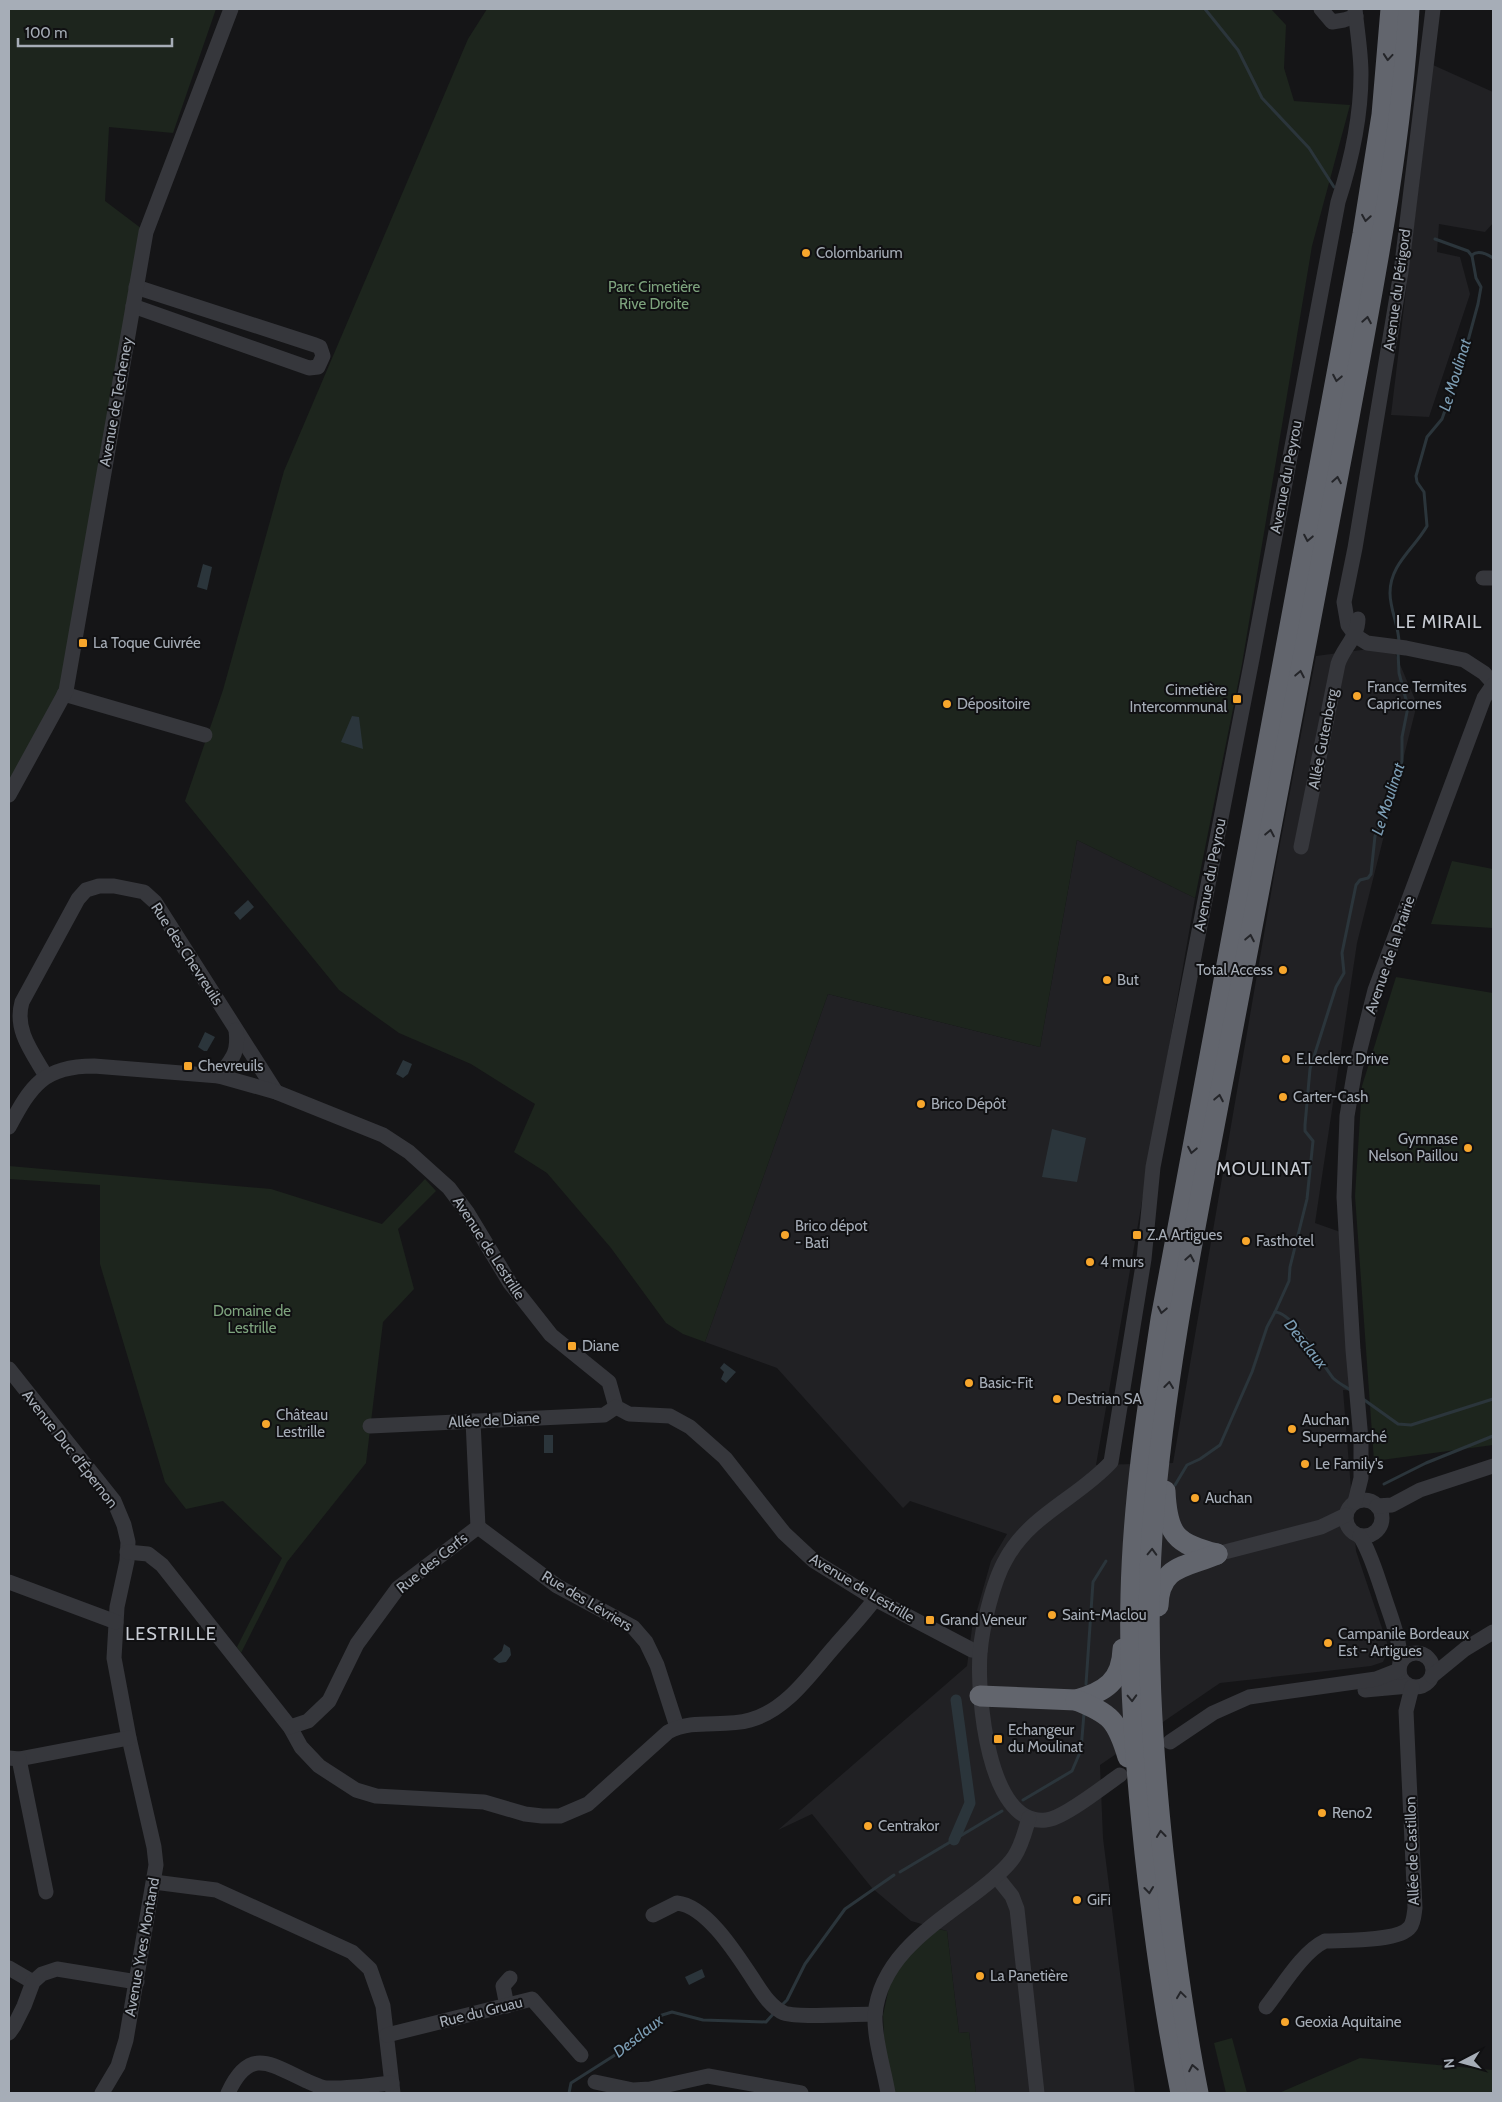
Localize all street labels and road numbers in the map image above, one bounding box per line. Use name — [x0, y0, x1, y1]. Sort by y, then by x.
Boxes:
street label: Avenue du Périgord — [1380, 228, 1414, 352]
street label: Avenue de Techeney — [96, 336, 136, 468]
street label: Avenue du Peyrou — [1266, 419, 1306, 535]
street label: Allée Gutenberg — [1304, 687, 1342, 791]
street label: Avenue du Peyrou — [1190, 817, 1230, 933]
street label: Avenue de la Prairie — [1361, 893, 1419, 1016]
street label: Rue des Chevreuils — [147, 899, 227, 1009]
street label: Avenue de Lestrille — [449, 1193, 529, 1303]
street label: Avenue Duc d'Épernon — [18, 1386, 122, 1512]
street label: Allée de Diane — [448, 1409, 540, 1431]
street label: Rue des Cerfs — [393, 1529, 471, 1597]
street label: Avenue de Lestrille — [806, 1550, 918, 1627]
street label: Rue des Lévriers — [539, 1567, 635, 1635]
street label: Allée de Castillon — [1401, 1796, 1423, 1906]
street label: Avenue Yves Montand — [121, 1876, 163, 2018]
street label: Rue du Gruau — [438, 1993, 524, 2031]

